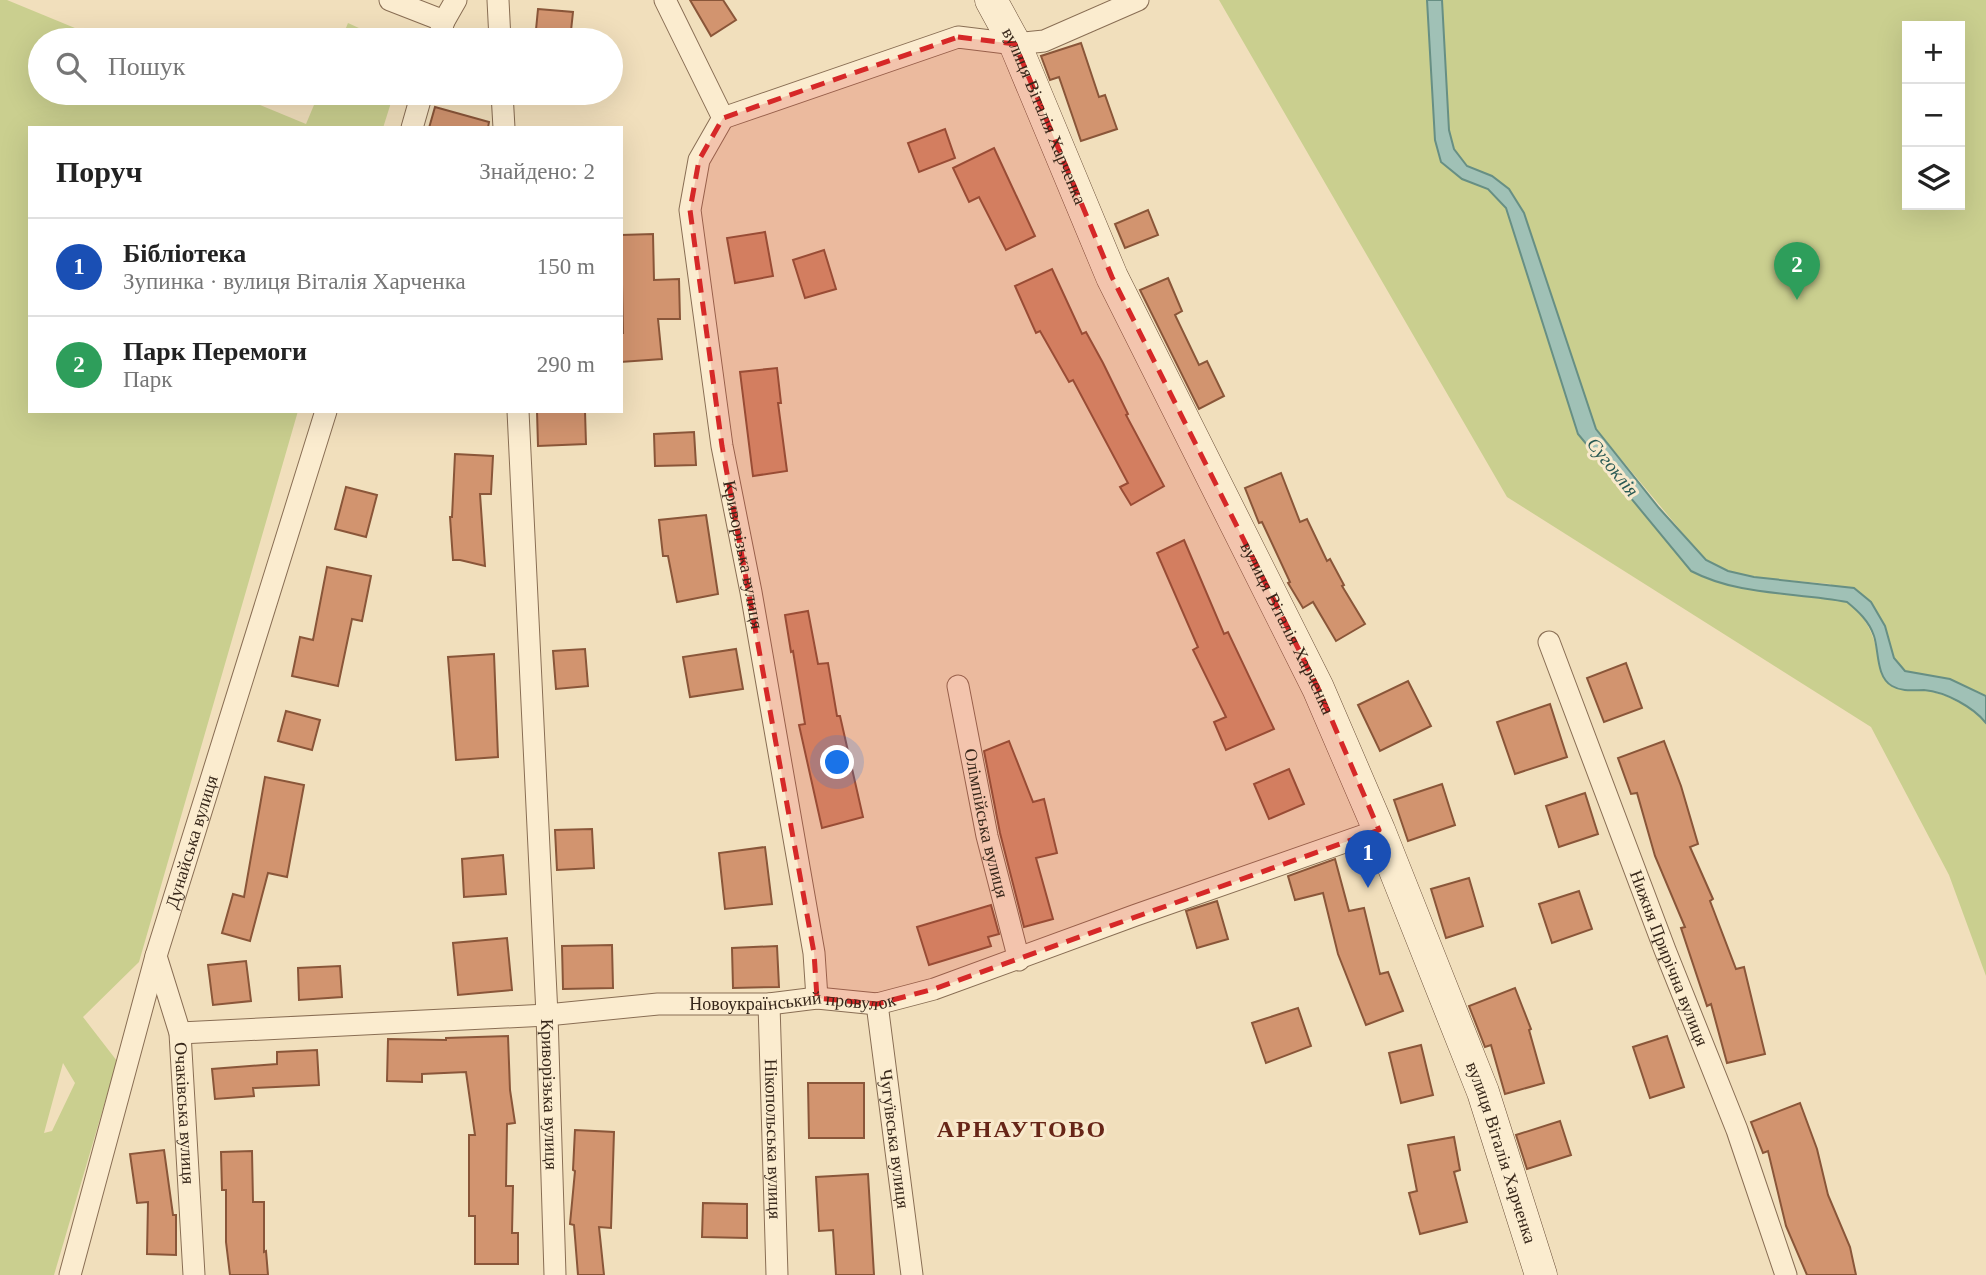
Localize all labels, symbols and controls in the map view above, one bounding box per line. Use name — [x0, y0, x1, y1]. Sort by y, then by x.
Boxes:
map controls — [1902, 21, 1965, 210]
button: + — [1902, 21, 1965, 84]
street label: вулиця Віталія Харченка — [998, 24, 1091, 207]
search box — [28, 28, 623, 105]
icon: search — [52, 48, 90, 86]
text: Пошук — [108, 52, 185, 81]
button: − — [1902, 84, 1965, 147]
button: layers — [1902, 147, 1965, 210]
text: Поруч — [56, 155, 143, 188]
text: Знайдено: 2 — [479, 159, 595, 184]
text: Бібліотека — [123, 239, 246, 268]
pin: 2 — [1774, 242, 1820, 300]
text: 1 — [73, 254, 85, 279]
text: 150 m — [537, 254, 595, 279]
text: Зупинка · вулиця Віталія Харченка — [123, 269, 466, 294]
text: Парк Перемоги — [123, 337, 307, 366]
text: 2 — [73, 352, 85, 377]
text: 290 m — [537, 352, 595, 377]
text: Парк — [123, 367, 173, 392]
water label: Сугоклія — [1583, 433, 1643, 501]
street label: Криворізька вулиця — [719, 479, 767, 630]
street label: вулиця Віталія Харченка — [1236, 538, 1338, 717]
your location — [820, 745, 854, 779]
street label: Олімпійська вулиця — [960, 747, 1013, 900]
street label: Дунайська вулиця — [161, 773, 222, 911]
pin: 1 — [1345, 830, 1391, 888]
street label: Нижня Прирічна вулиця — [1626, 867, 1712, 1049]
street label: Новоукраїнський провулок — [689, 987, 898, 1014]
street label: Криворізька вулиця — [537, 1018, 562, 1170]
street label: Очаківська вулиця — [171, 1042, 199, 1185]
street label: Нікопольська вулиця — [761, 1059, 785, 1219]
street label: вулиця Віталія Харченка — [1462, 1059, 1540, 1246]
street label: Чугуївська вулиця — [876, 1068, 913, 1210]
district label: АРНАУТОВО — [937, 1116, 1107, 1142]

